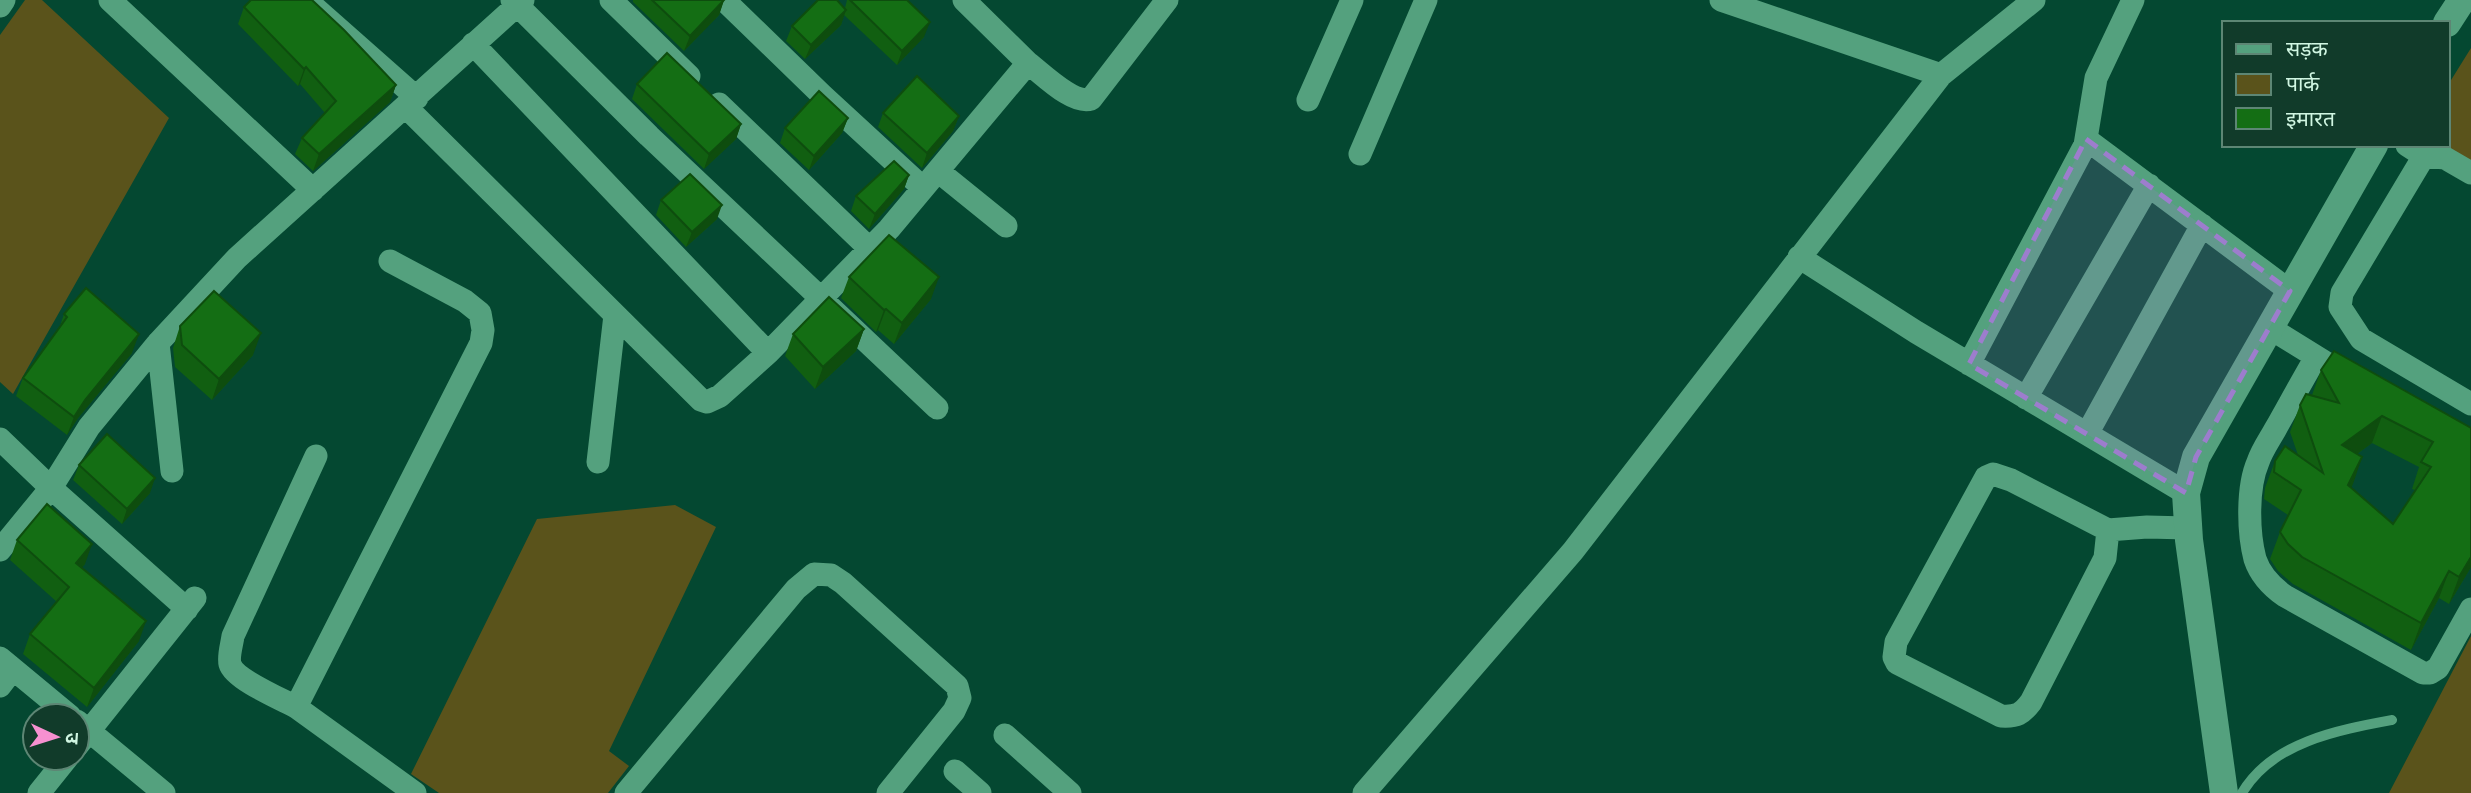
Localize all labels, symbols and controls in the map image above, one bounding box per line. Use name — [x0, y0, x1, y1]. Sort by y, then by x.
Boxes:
legend — [2222, 21, 2450, 147]
text: सड़क — [2286, 37, 2328, 61]
text: पार्क — [2286, 72, 2320, 96]
text: इमारत — [2286, 107, 2336, 131]
north arrow — [21, 702, 91, 772]
text: उ — [62, 732, 83, 745]

